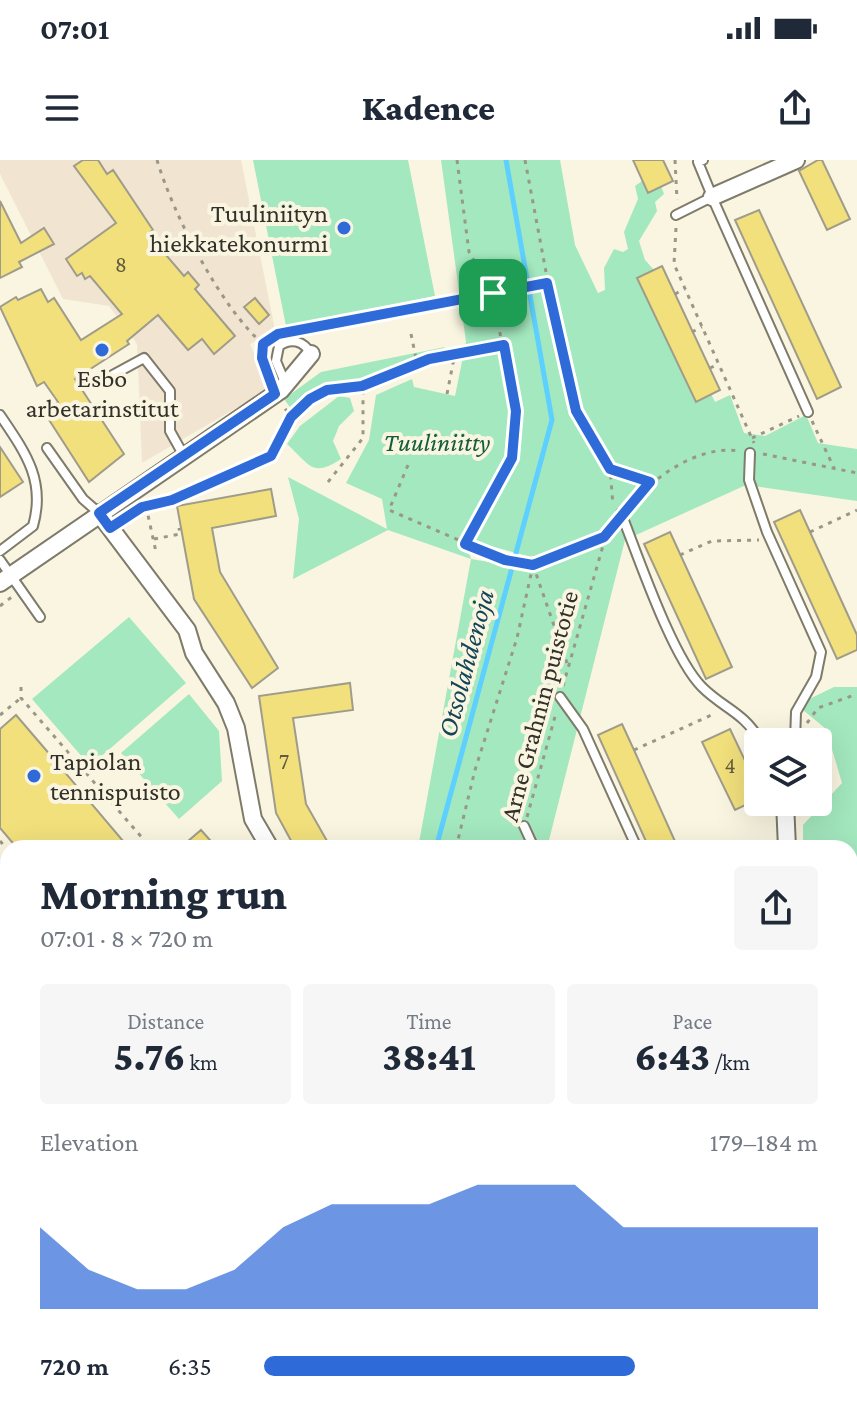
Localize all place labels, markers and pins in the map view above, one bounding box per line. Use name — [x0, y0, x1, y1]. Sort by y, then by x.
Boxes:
place label: Tuuliniityn hiekkatekonurmi — [149, 199, 328, 258]
marker: Tuuliniityn hiekkatekonurmi — [335, 219, 353, 237]
pin — [459, 259, 527, 327]
marker: Esbo arbetarinstitut — [93, 341, 111, 359]
place label: Esbo arbetarinstitut — [25, 364, 179, 423]
place label: Tapiolan tennispuisto — [50, 747, 181, 806]
marker: Tapiolan tennispuisto — [25, 767, 43, 785]

